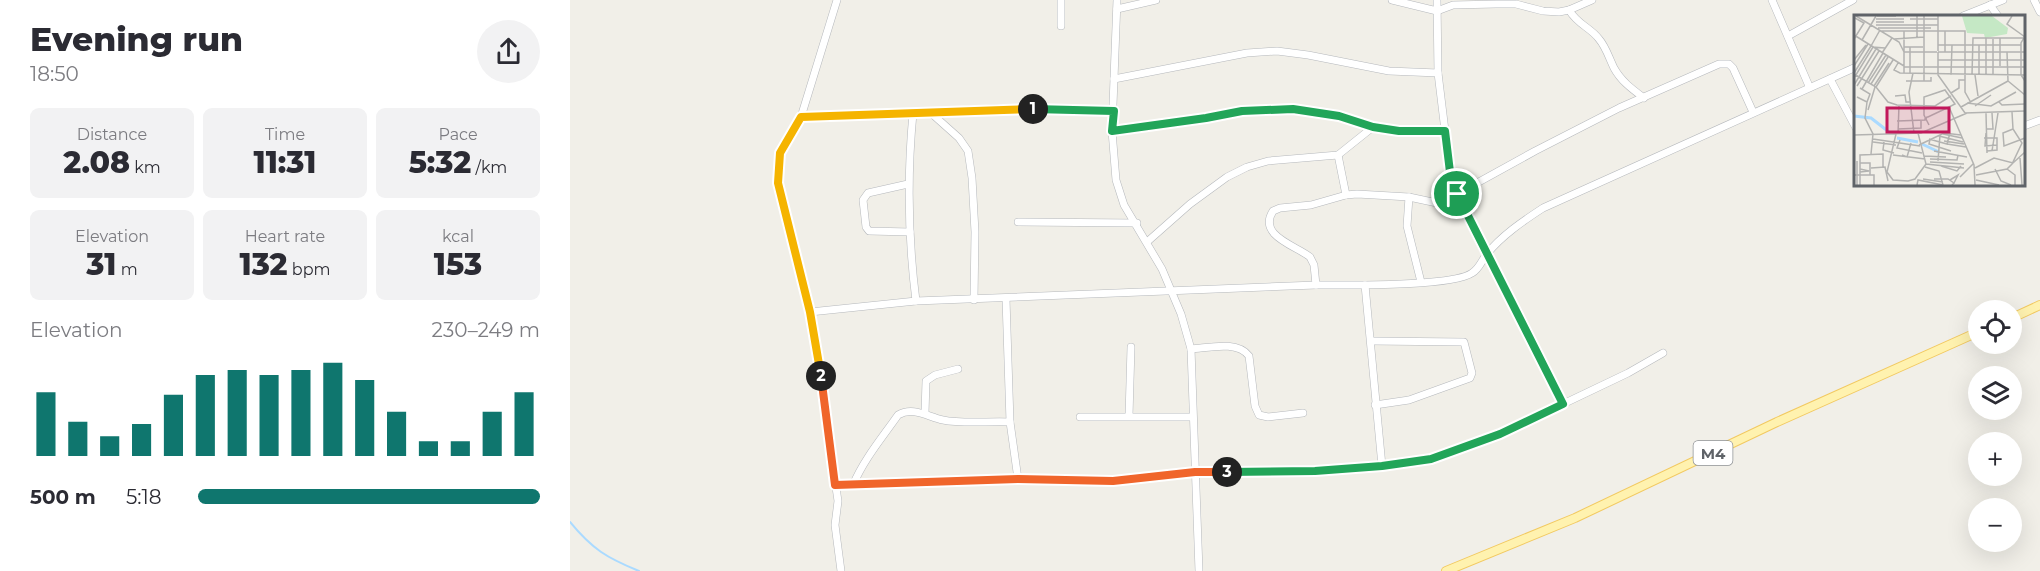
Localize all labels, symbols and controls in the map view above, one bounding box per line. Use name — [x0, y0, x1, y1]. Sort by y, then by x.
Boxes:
inset map — [1854, 15, 2025, 186]
text: Evening run — [30, 19, 243, 59]
button: share — [477, 20, 540, 83]
text: 18:50 — [30, 62, 79, 86]
pin: 1 — [1018, 94, 1048, 124]
text: 1 — [1030, 99, 1036, 118]
text: Distance — [77, 125, 147, 144]
text: Time — [265, 125, 305, 144]
text: Pace — [438, 125, 478, 144]
text: 2.08 — [63, 144, 130, 181]
text: 11:31 — [253, 144, 317, 181]
text: 5:32 — [409, 144, 471, 181]
text: km — [130, 158, 161, 177]
text: /km — [471, 158, 507, 177]
pin — [1431, 168, 1482, 219]
icon: arrive — [1440, 177, 1473, 210]
text: Elevation — [75, 227, 149, 246]
text: Heart rate — [245, 227, 325, 246]
text: kcal — [442, 227, 474, 246]
text: 31 — [86, 246, 117, 283]
text: 132 — [240, 246, 288, 283]
text: 153 — [434, 246, 482, 283]
text: m — [117, 260, 138, 279]
text: bpm — [288, 260, 330, 279]
map controls — [1968, 300, 2022, 552]
button: locate — [1968, 300, 2022, 354]
text: Elevation — [30, 318, 122, 342]
text: 230–249 m — [432, 318, 540, 342]
pin: 2 — [806, 361, 836, 391]
text: 2 — [816, 366, 826, 385]
button: layers — [1968, 366, 2022, 420]
button: + — [1968, 432, 2022, 486]
road number: M4 — [1694, 441, 1732, 465]
pin: 3 — [1212, 457, 1242, 487]
text: 3 — [1222, 462, 1232, 481]
text: 500 m — [30, 485, 96, 509]
text: 5:18 — [126, 485, 162, 509]
button: − — [1968, 498, 2022, 552]

